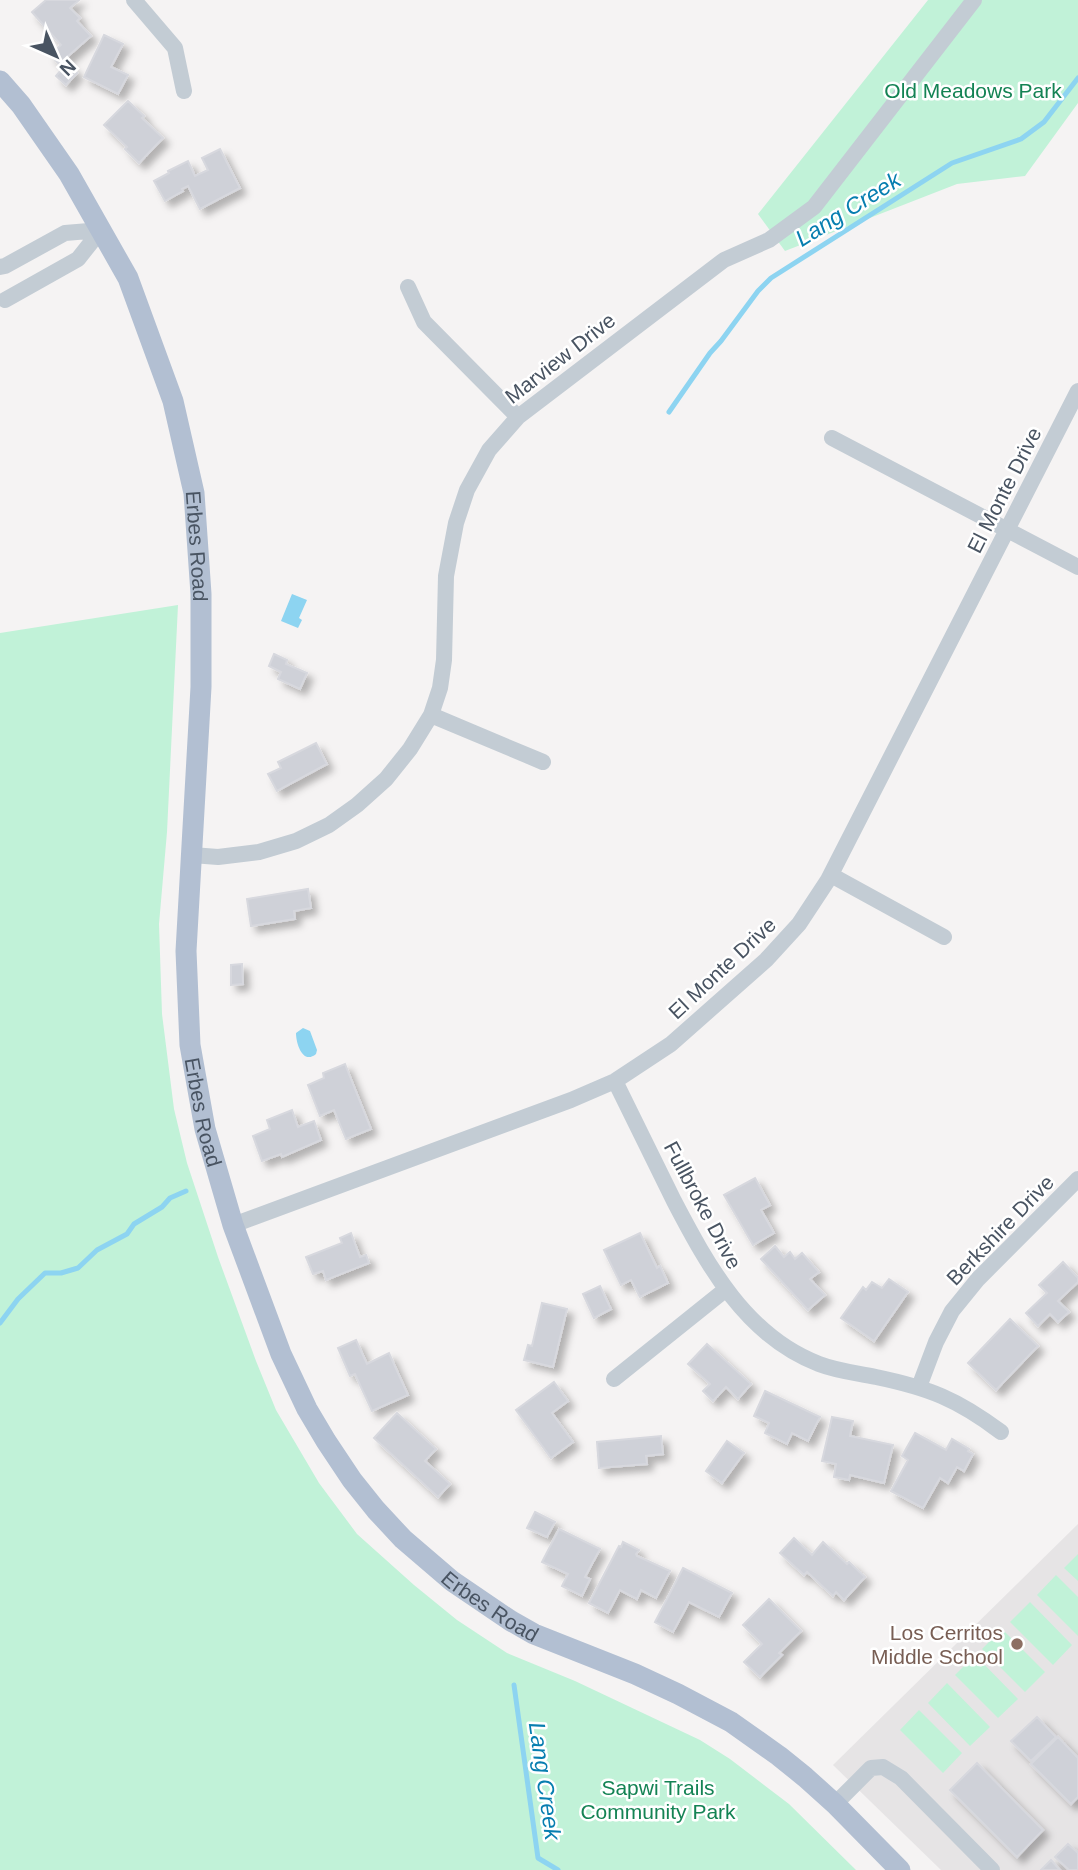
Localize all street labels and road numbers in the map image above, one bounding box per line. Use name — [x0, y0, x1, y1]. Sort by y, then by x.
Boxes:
street label: Marview Drive — [501, 308, 619, 408]
street label: El Monte Drive — [962, 423, 1046, 557]
street label: Erbes Road — [182, 490, 213, 601]
street label: El Monte Drive — [664, 913, 780, 1023]
street label: Erbes Road — [181, 1056, 227, 1169]
street label: Fullbroke Drive — [660, 1137, 746, 1273]
street label: Berkshire Drive — [942, 1170, 1058, 1290]
street label: Erbes Road — [437, 1566, 543, 1646]

